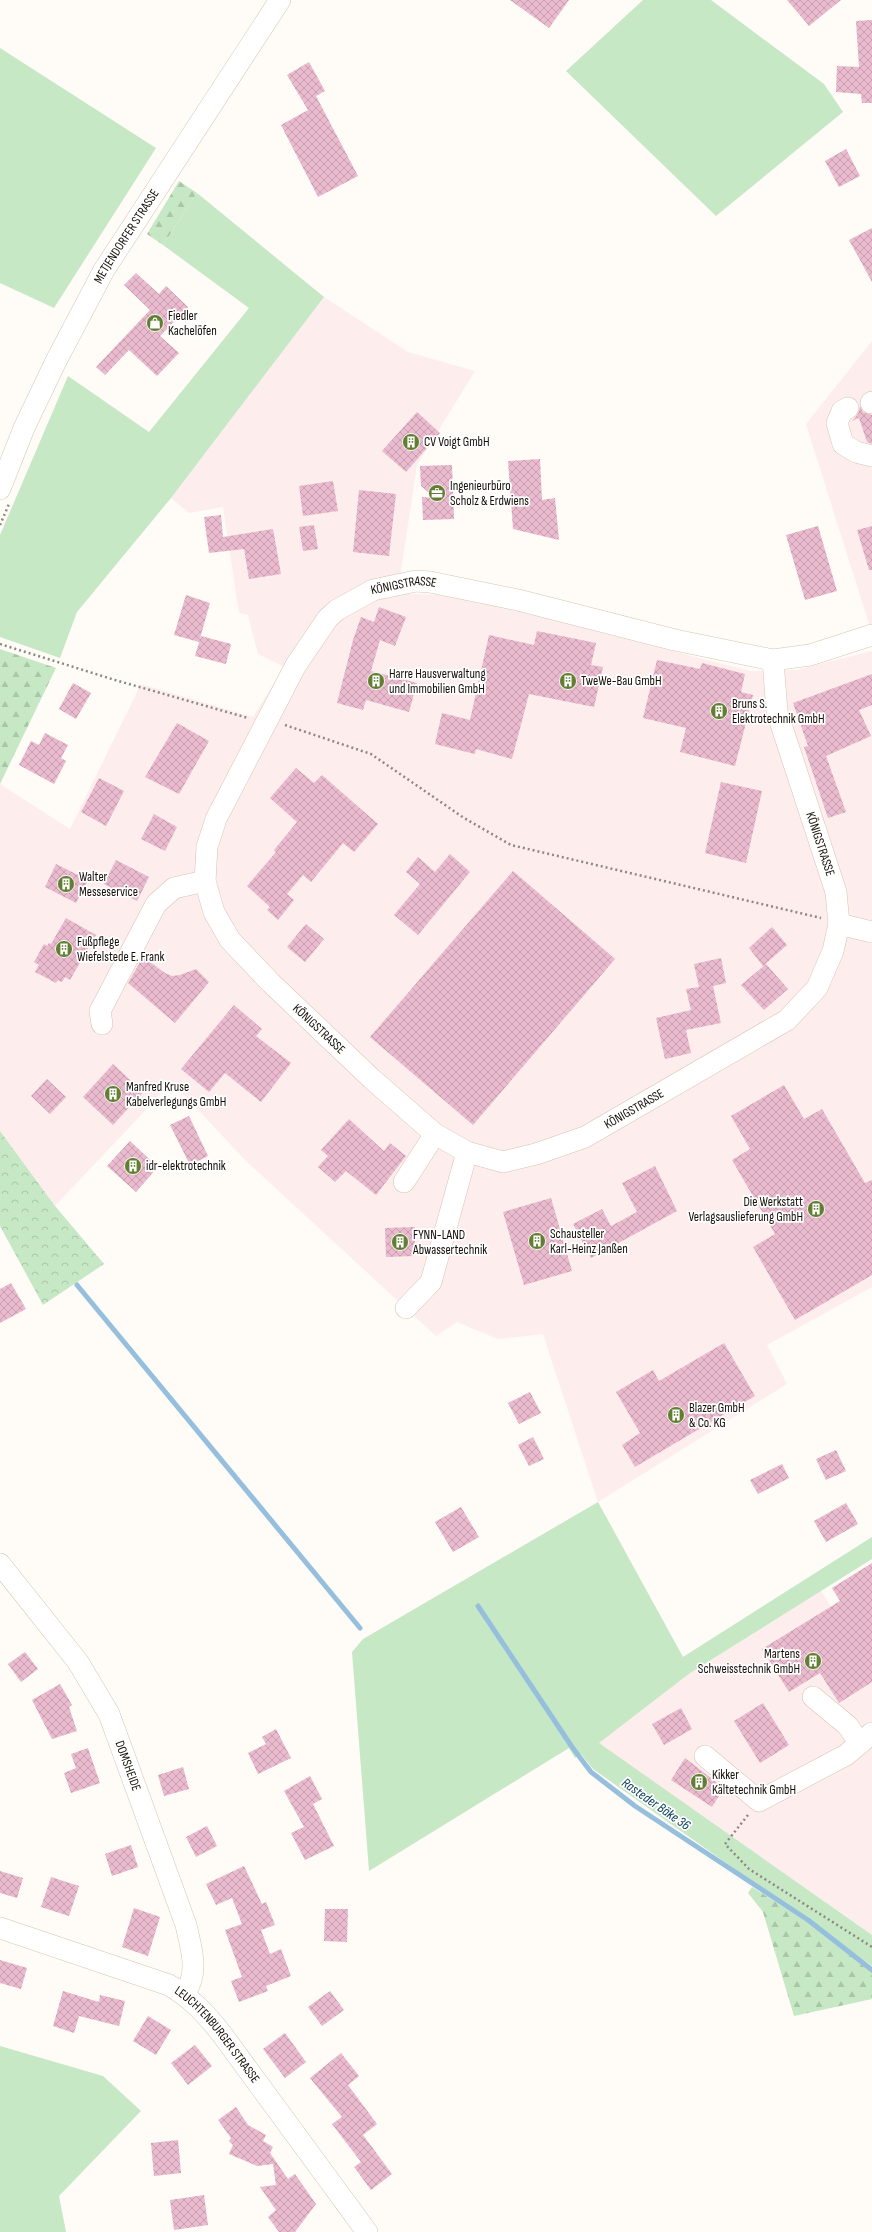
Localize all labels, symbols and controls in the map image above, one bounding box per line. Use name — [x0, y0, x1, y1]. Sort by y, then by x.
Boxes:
street label: METJENDORFER STRASSE — [90, 186, 162, 286]
place label: Fiedler Kachelöfen — [168, 308, 217, 339]
shop icon: Fiedler Kachelöfen — [145, 313, 165, 333]
building icon: CV Voigt GmbH — [401, 432, 421, 452]
place label: CV Voigt GmbH — [424, 434, 490, 450]
place label: Ingenieurbüro Scholz & Erdwiens — [450, 478, 529, 509]
office icon: Ingenieurbüro Scholz & Erdwiens — [427, 483, 447, 503]
street label: KÖNIGSTRASSE — [369, 573, 438, 598]
place label: Harre Hausverwaltung und Immobilien GmbH — [389, 666, 486, 697]
building icon: Harre Hausverwaltung und Immobilien GmbH — [366, 671, 386, 691]
building icon: TweWe-Bau GmbH — [558, 671, 578, 691]
place label: TweWe-Bau GmbH — [581, 673, 662, 689]
place label: Bruns S. Elektrotechnik GmbH — [732, 696, 825, 727]
building icon: Bruns S. Elektrotechnik GmbH — [709, 701, 729, 721]
street label: KÖNIGSTRASSE — [802, 810, 838, 878]
place label: Walter Messeservice — [79, 869, 138, 900]
building icon: Walter Messeservice — [56, 874, 76, 894]
place label: Fußpflege Wiefelstede E. Frank — [77, 934, 165, 965]
building icon: Fußpflege Wiefelstede E. Frank — [54, 939, 74, 959]
street label: KÖNIGSTRASSE — [289, 1000, 349, 1057]
place label: Manfred Kruse Kabelverlegungs GmbH — [126, 1079, 226, 1110]
building icon: Manfred Kruse Kabelverlegungs GmbH — [103, 1084, 123, 1104]
street label: KÖNIGSTRASSE — [601, 1085, 667, 1133]
building icon: idr-elektrotechnik — [123, 1156, 143, 1176]
place label: idr-elektrotechnik — [146, 1158, 226, 1174]
place label: Die Werkstatt Verlagsauslieferung GmbH — [688, 1194, 803, 1225]
building icon: Die Werkstatt Verlagsauslieferung GmbH — [806, 1199, 826, 1219]
place label: Schausteller Karl-Heinz Janßen — [550, 1226, 628, 1257]
place label: FYNN-LAND Abwassertechnik — [412, 1227, 487, 1258]
building icon: Schausteller Karl-Heinz Janßen — [527, 1231, 547, 1251]
building icon: FYNN-LAND Abwassertechnik — [390, 1232, 410, 1252]
place label: Blazer GmbH & Co. KG — [689, 1400, 745, 1431]
building icon: Blazer GmbH & Co. KG — [666, 1405, 686, 1425]
place label: Martens Schweisstechnik GmbH — [698, 1646, 800, 1677]
building icon: Martens Schweisstechnik GmbH — [803, 1651, 823, 1671]
street label: DOMSHEIDE — [111, 1738, 144, 1793]
place label: Kikker Kältetechnik GmbH — [712, 1767, 796, 1798]
building icon: Kikker Kältetechnik GmbH — [689, 1772, 709, 1792]
water label: Rasteder Bäke 36 — [618, 1774, 694, 1834]
street label: LEUCHTENBURGER STRASSE — [171, 1983, 263, 2086]

